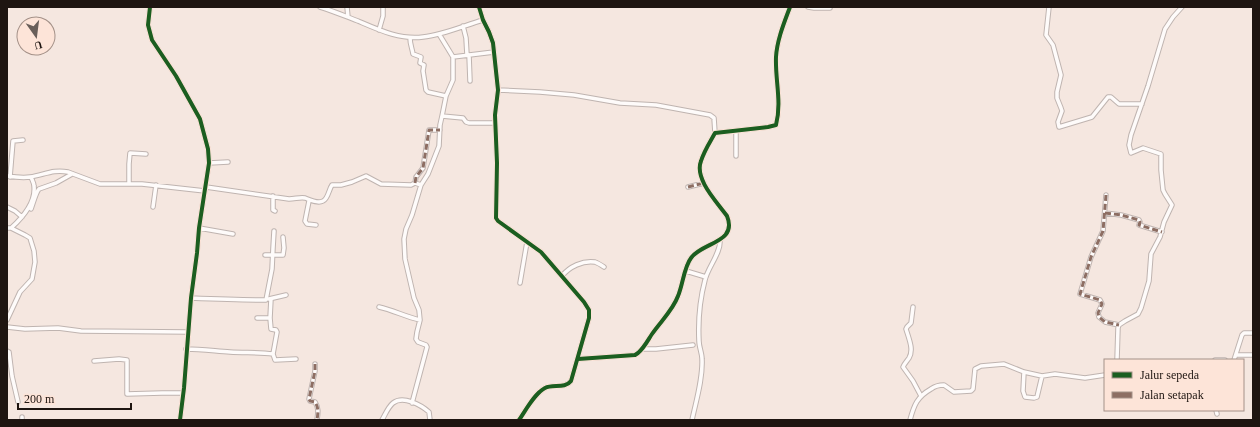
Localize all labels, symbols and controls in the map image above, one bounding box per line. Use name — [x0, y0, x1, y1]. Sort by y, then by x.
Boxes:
north arrow — [16, 16, 56, 56]
text: U — [33, 39, 44, 52]
legend — [1104, 359, 1244, 411]
text: Jalur sepeda — [1140, 368, 1200, 382]
scale bar — [18, 385, 131, 411]
text: Jalan setapak — [1140, 388, 1204, 402]
text: 200 m — [24, 392, 55, 406]

